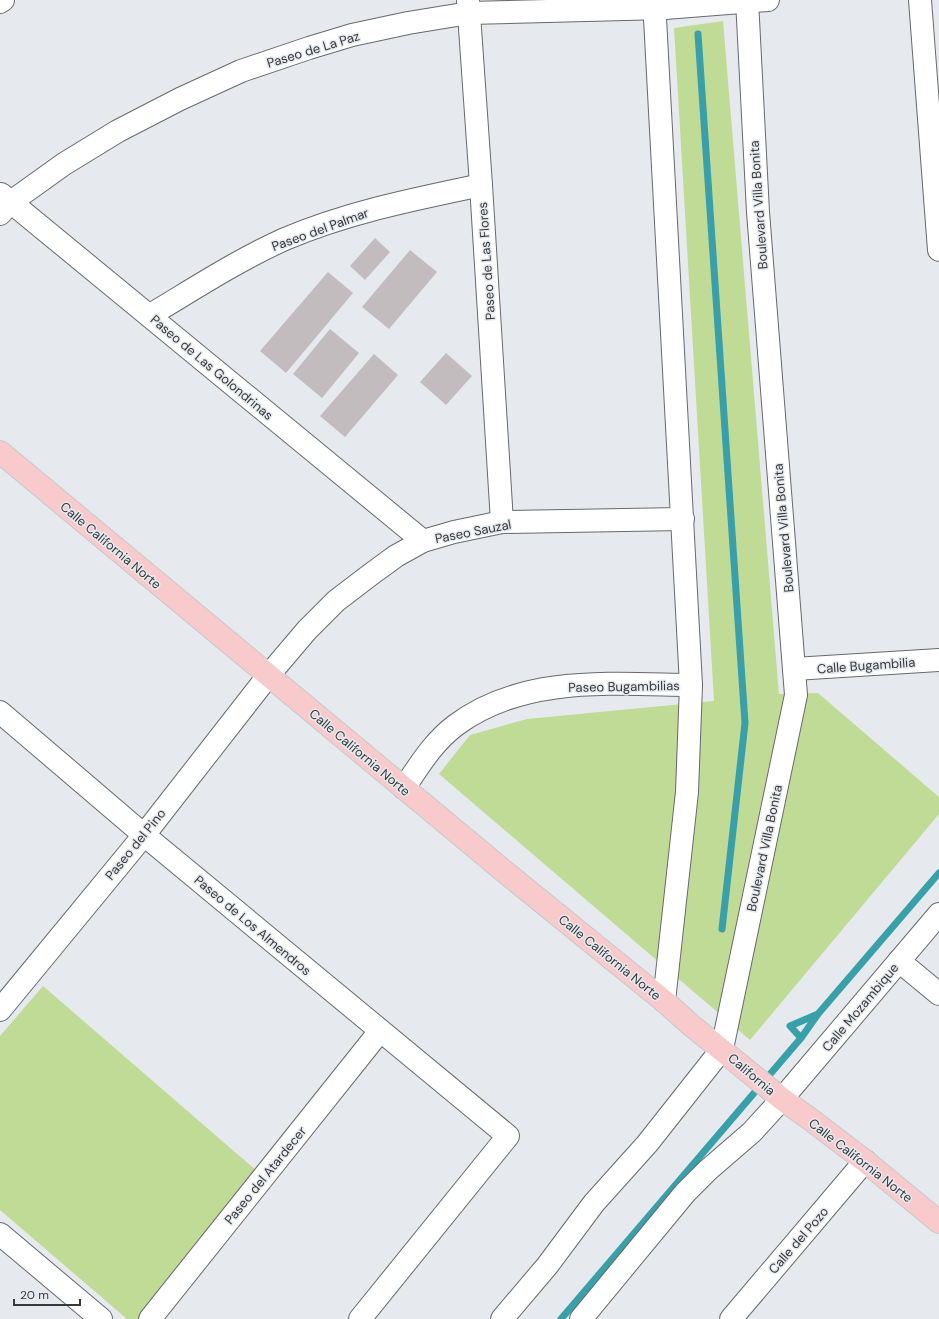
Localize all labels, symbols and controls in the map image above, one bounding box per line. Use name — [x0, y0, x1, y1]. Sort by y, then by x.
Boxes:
street label: Paseo de La Paz — [265, 27, 362, 72]
street label: Boulevard Villa Bonita — [746, 140, 771, 270]
street label: Paseo de Las Flores — [474, 201, 499, 321]
street label: Paseo del Palmar — [269, 204, 371, 255]
street label: Paseo de Las Golondrinas — [147, 311, 277, 424]
street label: Boulevard Villa Bonita — [769, 463, 798, 593]
street label: Calle California Norte — [57, 498, 165, 593]
street label: Paseo Sauzal — [433, 516, 513, 547]
street label: Calle Bugambilia — [816, 654, 916, 677]
street label: Paseo Bugambilias — [568, 677, 680, 696]
street label: Calle California Norte — [306, 705, 414, 800]
street label: Boulevard Villa Bonita — [743, 783, 786, 913]
street label: Paseo del Pino — [101, 805, 170, 884]
street label: Paseo de Los Almendros — [191, 871, 315, 979]
street label: Calle California Norte — [555, 911, 664, 1004]
street label: Calle Mozambique — [818, 960, 902, 1055]
street label: California — [724, 1050, 779, 1099]
street label: Calle California Norte — [805, 1115, 916, 1206]
street label: Paseo del Atardecer — [221, 1123, 310, 1228]
street label: Calle del Pozo — [765, 1203, 832, 1277]
scale bar — [14, 1281, 80, 1307]
text: 20 m — [20, 1287, 49, 1303]

